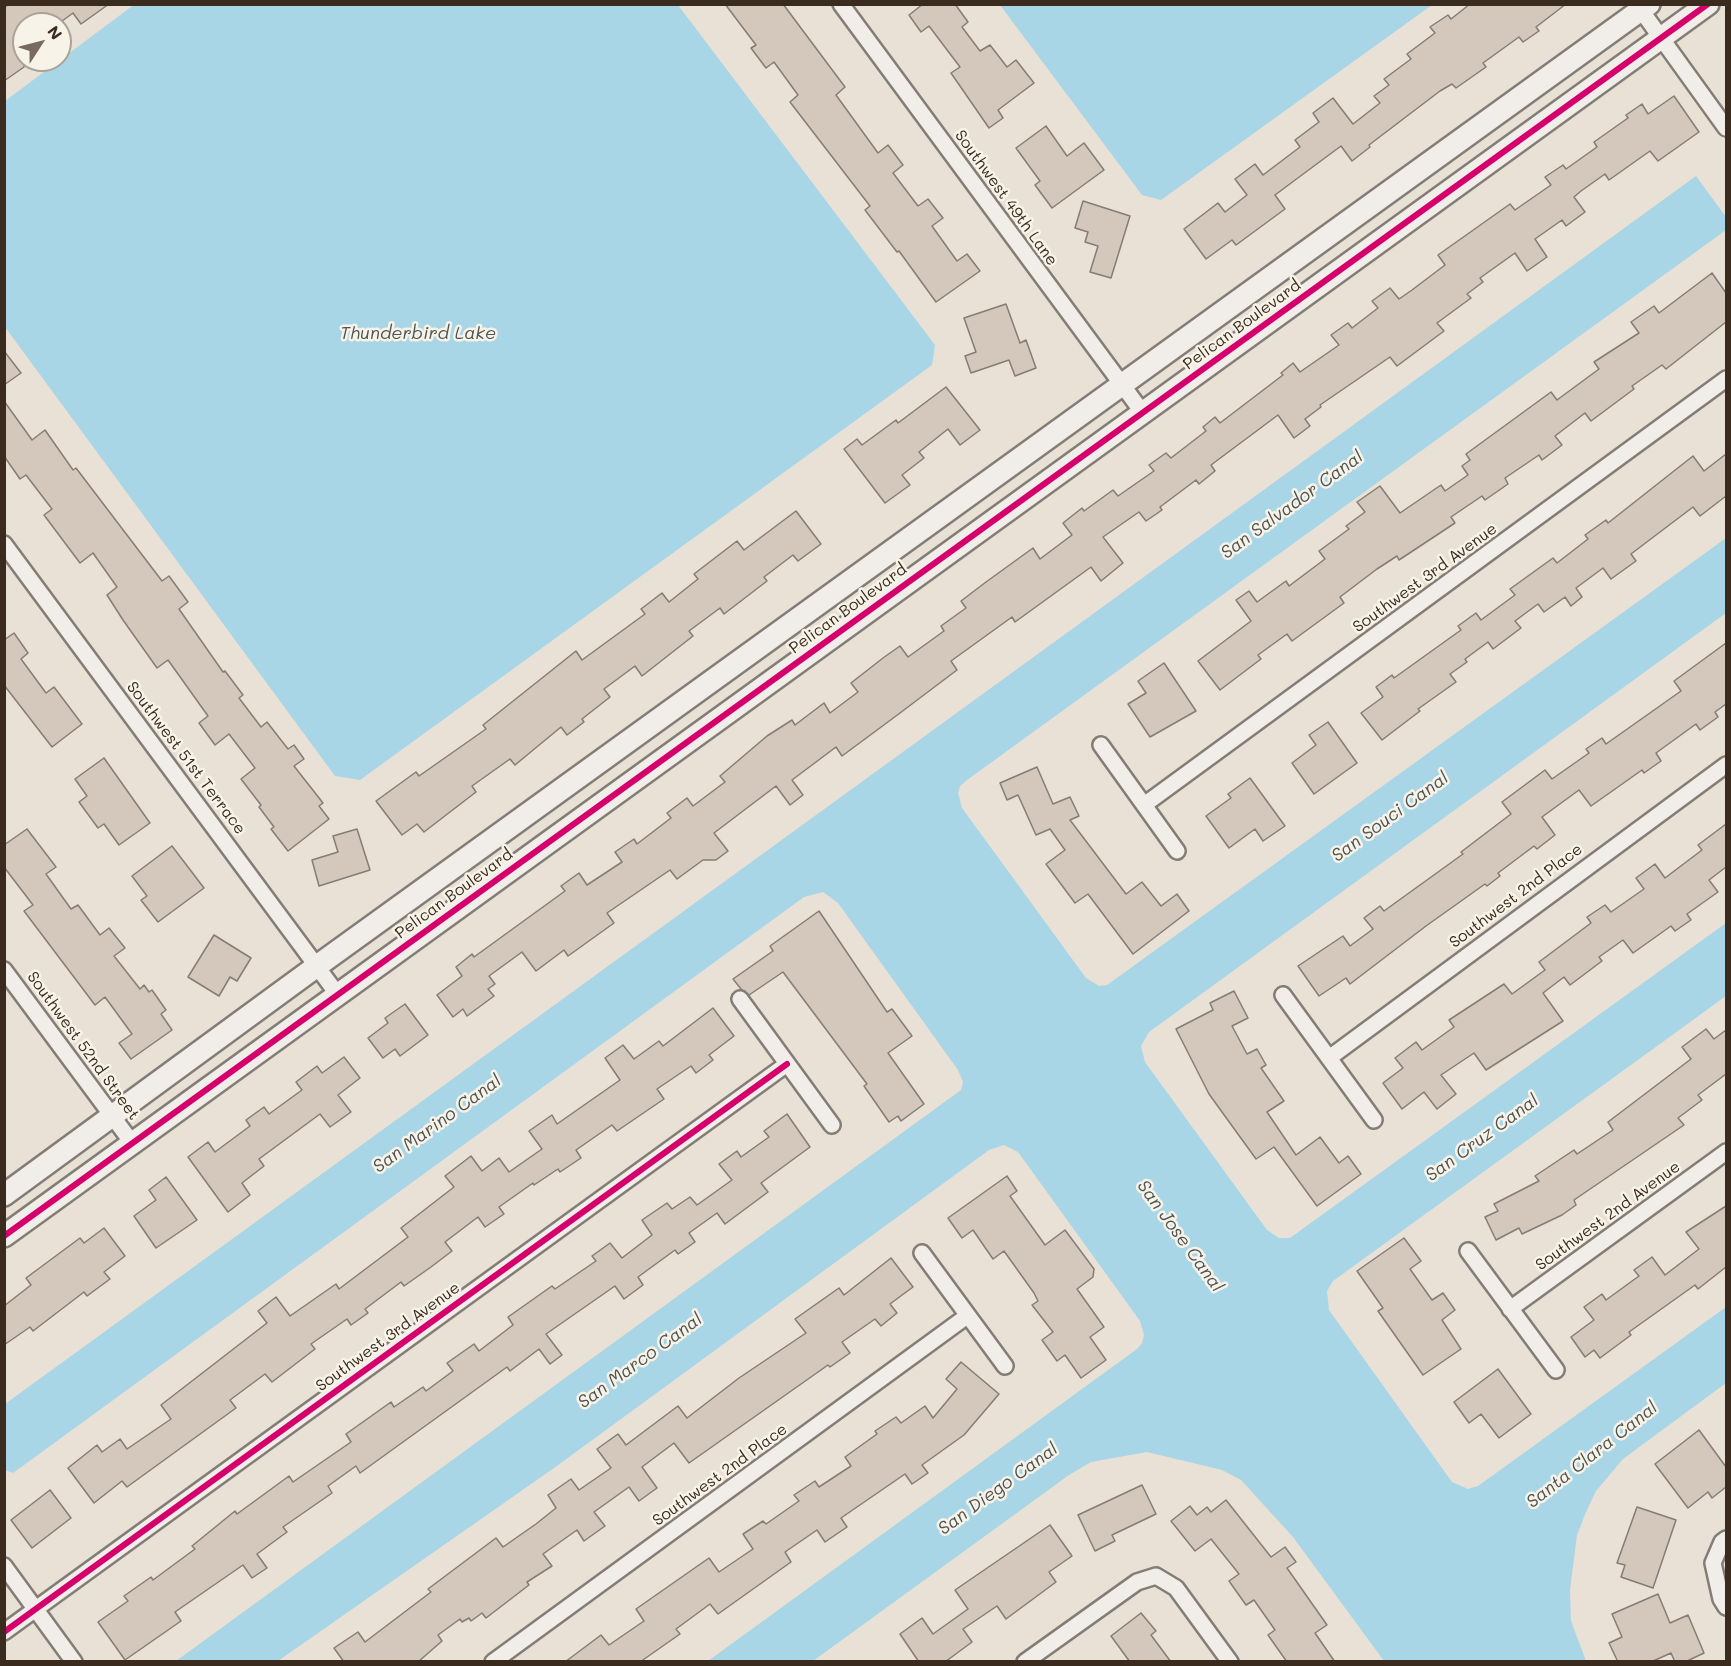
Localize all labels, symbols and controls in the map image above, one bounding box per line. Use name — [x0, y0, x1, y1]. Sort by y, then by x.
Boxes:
north arrow — [12, 12, 72, 72]
text: N — [43, 21, 67, 43]
street label: Southwest 49th Lane — [950, 127, 1062, 269]
street label: Pelican Boulevard — [1179, 276, 1305, 374]
water label: Thunderbird Lake — [340, 322, 496, 344]
water label: San Salvador Canal — [1217, 446, 1367, 564]
street label: Southwest 3rd Avenue — [1349, 519, 1501, 637]
street label: Pelican Boulevard — [785, 560, 911, 658]
street label: Southwest 51st Terrace — [122, 678, 250, 838]
water label: San Souci Canal — [1327, 767, 1453, 867]
street label: Southwest 2nd Place — [1446, 840, 1586, 952]
street label: Pelican Boulevard — [391, 845, 517, 943]
street label: Southwest 52nd Street — [23, 968, 143, 1124]
water label: San Marino Canal — [369, 1070, 505, 1178]
water label: San Cruz Canal — [1421, 1090, 1543, 1186]
street label: Southwest 2nd Avenue — [1532, 1157, 1684, 1275]
water label: San Jose Canal — [1132, 1176, 1228, 1296]
street label: Southwest 3rd Avenue — [312, 1278, 464, 1396]
water label: San Marco Canal — [574, 1309, 706, 1413]
water label: Santa Clara Canal — [1522, 1397, 1662, 1513]
street label: Southwest 2nd Place — [649, 1420, 791, 1530]
water label: San Diego Canal — [934, 1438, 1062, 1540]

